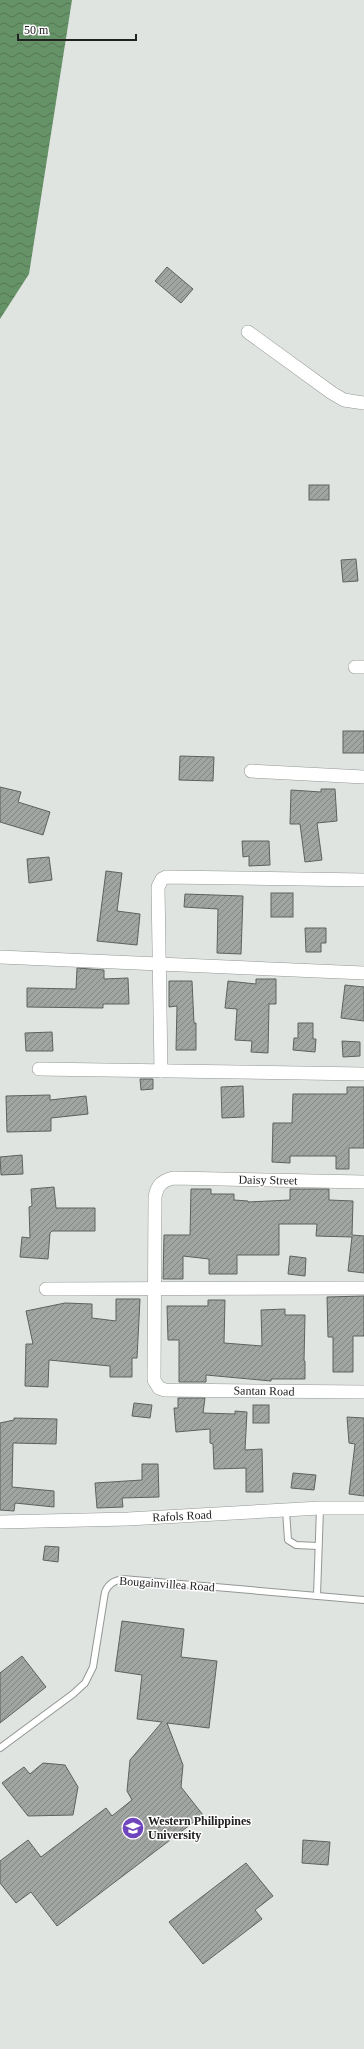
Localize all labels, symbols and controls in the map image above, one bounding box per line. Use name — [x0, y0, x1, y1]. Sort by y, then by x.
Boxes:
scale bar — [18, 16, 136, 42]
text: 50 m — [24, 23, 49, 37]
street label: Daisy Street — [238, 1172, 298, 1188]
street label: Santan Road — [233, 1383, 295, 1399]
street label: Rafols Road — [152, 1507, 212, 1525]
street label: Bougainvillea Road — [119, 1574, 215, 1594]
place label: Western Philippines University — [148, 1814, 251, 1842]
school or university icon: Western Philippines University — [120, 1815, 146, 1841]

